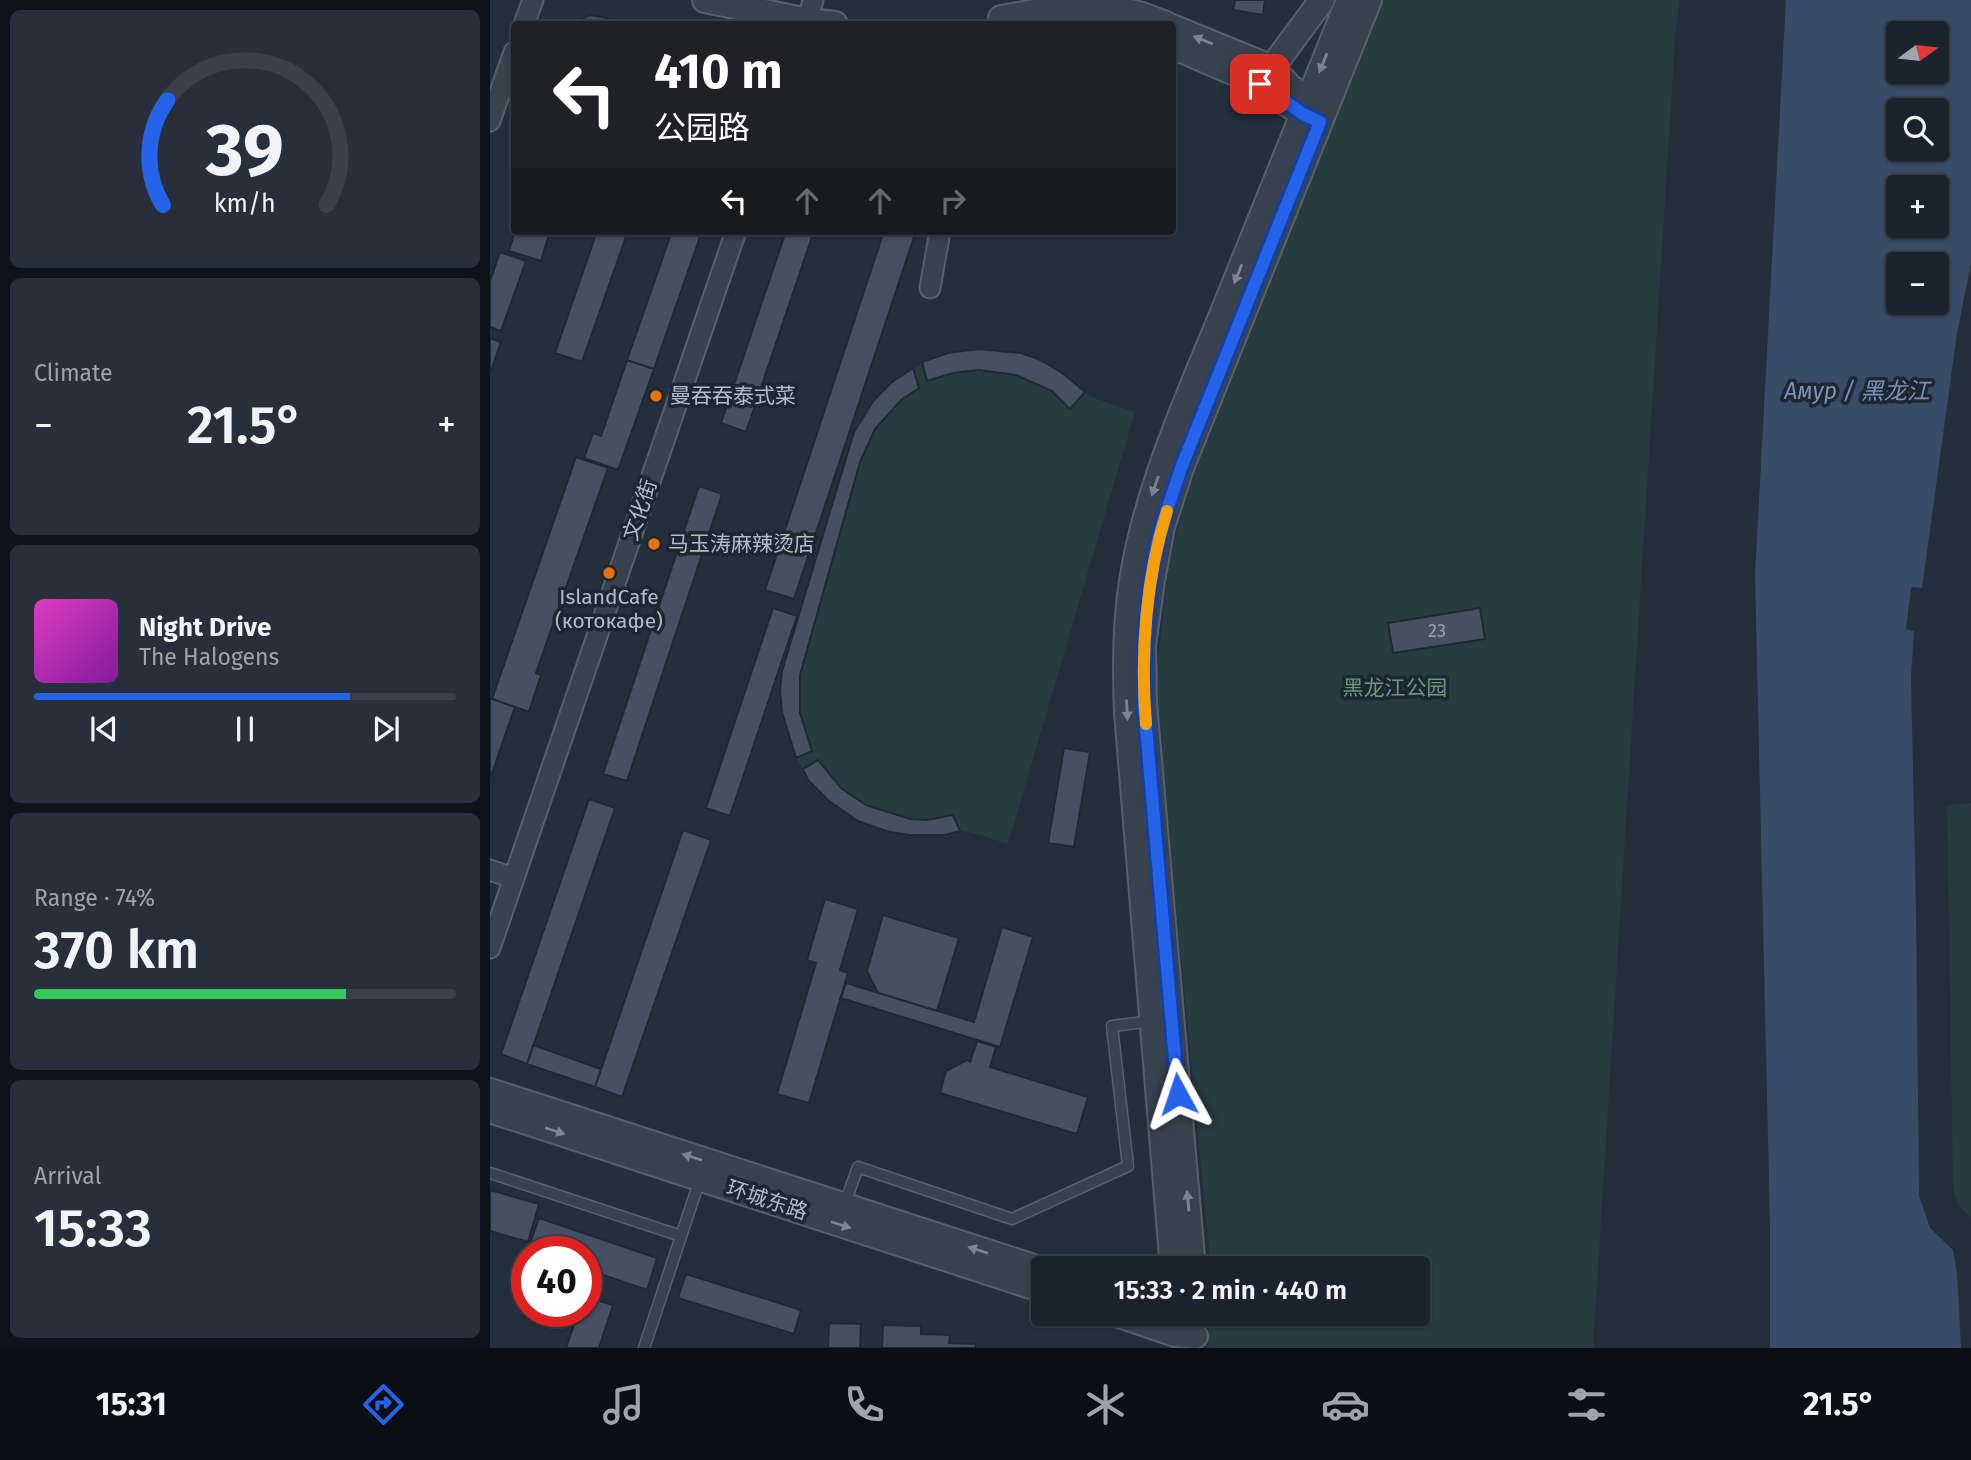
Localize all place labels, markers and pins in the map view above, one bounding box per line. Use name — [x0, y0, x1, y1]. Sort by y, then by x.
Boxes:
pin — [1230, 54, 1290, 114]
place label: 曼吞吞泰式菜 — [670, 383, 796, 409]
marker: 曼吞吞泰式菜 — [648, 388, 664, 404]
place label: 马玉涛麻辣烫店 — [668, 531, 815, 557]
marker: 马玉涛麻辣烫店 — [646, 536, 662, 552]
marker: IslandCafe (котокафе) — [601, 565, 617, 581]
place label: IslandCafe (котокафе) — [555, 584, 663, 634]

